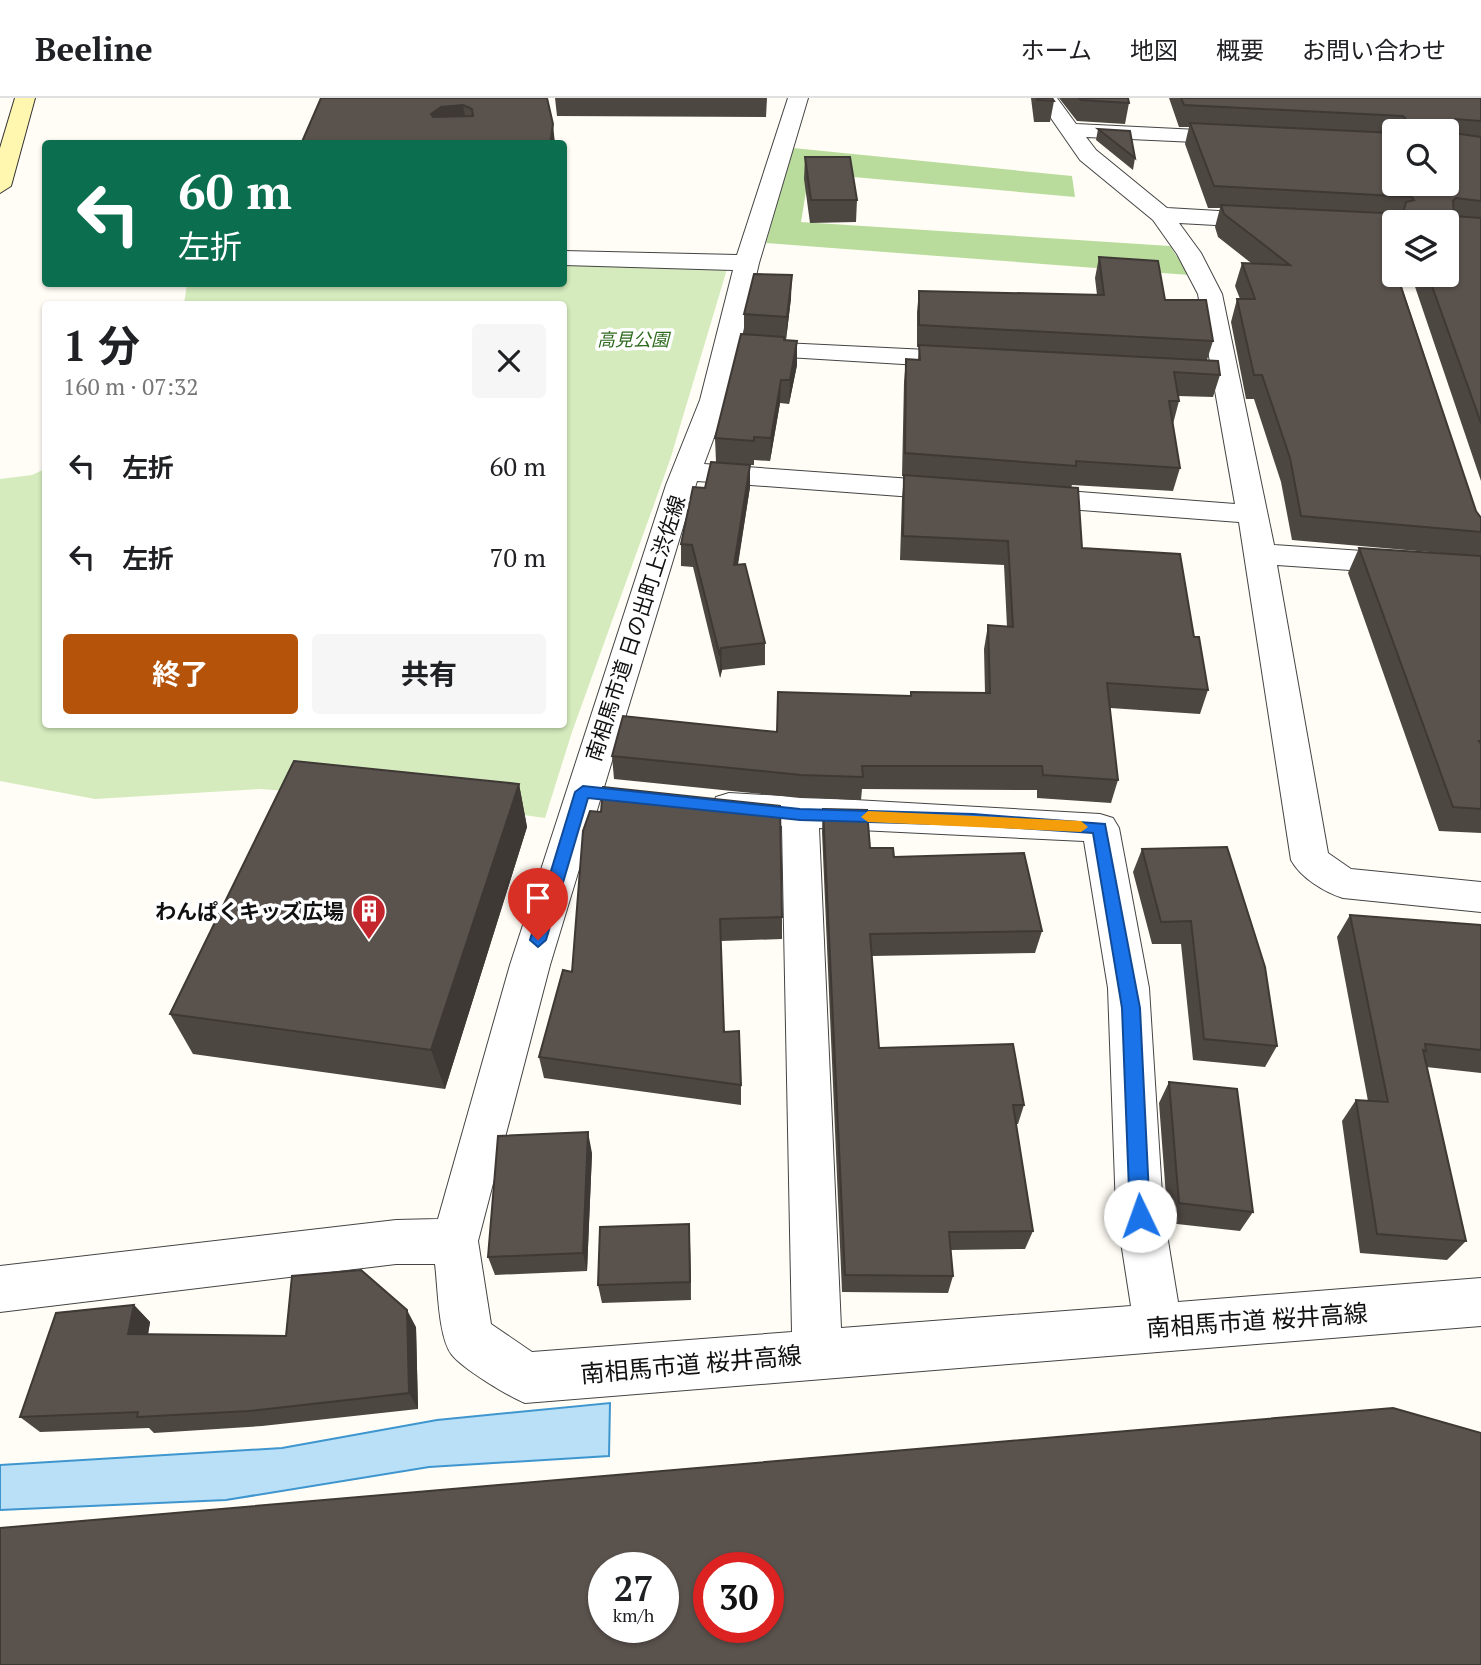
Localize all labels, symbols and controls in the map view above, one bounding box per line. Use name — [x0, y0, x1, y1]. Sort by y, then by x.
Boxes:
text: Beeline — [35, 27, 153, 70]
text: ホーム — [1021, 34, 1092, 66]
text: 地図 — [1130, 34, 1178, 66]
text: 概要 — [1216, 34, 1264, 66]
text: お問い合わせ — [1302, 34, 1446, 66]
map controls — [1382, 119, 1459, 287]
button: search — [1382, 119, 1459, 196]
text: 60 m — [178, 158, 292, 223]
icon: left — [63, 168, 154, 259]
button: layers — [1382, 210, 1459, 287]
text: 左折 — [178, 225, 242, 267]
text: 1 分 — [63, 317, 140, 373]
button: close — [472, 324, 546, 398]
park label: 高見公園 — [597, 327, 672, 351]
text: 160 m · 07:32 — [63, 371, 198, 402]
icon: left — [63, 447, 101, 485]
text: 60 m — [490, 449, 546, 483]
text: 左折 — [122, 450, 174, 484]
street label: 南相馬市道 日の出町上渋佐線 — [579, 491, 691, 765]
icon: left — [63, 538, 101, 576]
text: 70 m — [490, 540, 546, 574]
text: 左折 — [122, 541, 174, 575]
button: 終了 — [63, 634, 298, 714]
button: 共有 — [312, 634, 546, 714]
pin — [508, 868, 568, 940]
icon: arrive — [519, 879, 557, 917]
building icon: わんぱくキッズ広場 — [350, 892, 388, 941]
place label: わんぱくキッズ広場 — [155, 897, 344, 925]
position arrow — [1103, 1179, 1177, 1253]
street label: 南相馬市道 桜井高線 — [1145, 1296, 1369, 1344]
street label: 南相馬市道 桜井高線 — [579, 1338, 803, 1390]
speed limit sign: 30 — [693, 1552, 784, 1643]
text: 27 — [614, 1565, 653, 1611]
text: km/h — [613, 1603, 654, 1627]

